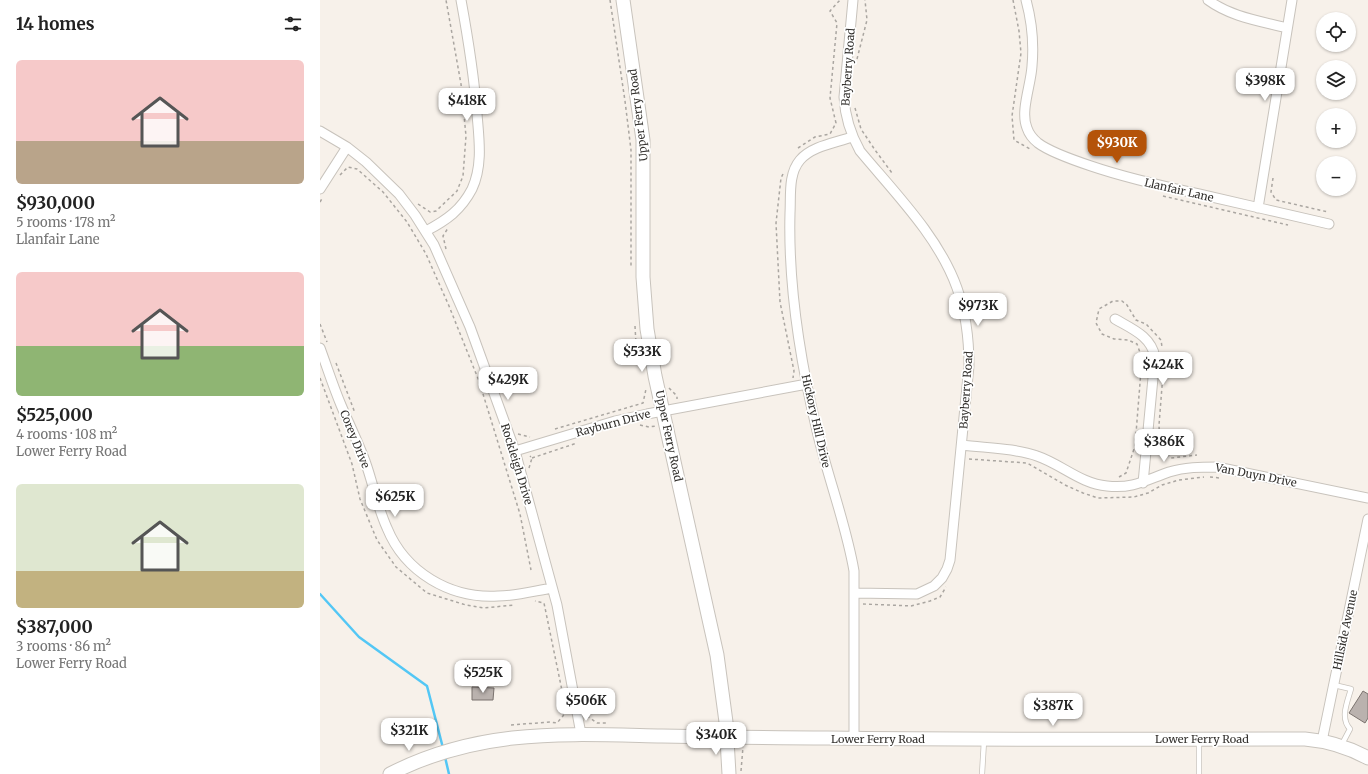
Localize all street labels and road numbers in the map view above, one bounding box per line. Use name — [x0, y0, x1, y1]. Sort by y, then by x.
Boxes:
street label: Bayberry Road — [838, 27, 858, 106]
street label: Upper Ferry Road — [625, 68, 651, 162]
street label: Llanfair Lane — [1143, 175, 1215, 205]
street label: Bayberry Road — [956, 350, 976, 429]
street label: Hickory Hill Drive — [798, 373, 834, 469]
street label: Upper Ferry Road — [652, 389, 686, 483]
street label: Rayburn Drive — [574, 406, 652, 440]
street label: Corey Drive — [337, 408, 373, 470]
street label: Rockleigh Drive — [498, 422, 536, 507]
street label: Van Duyn Drive — [1213, 460, 1298, 490]
street label: Hillside Avenue — [1330, 588, 1360, 671]
street label: Lower Ferry Road — [831, 732, 925, 746]
street label: Lower Ferry Road — [1155, 732, 1249, 746]

